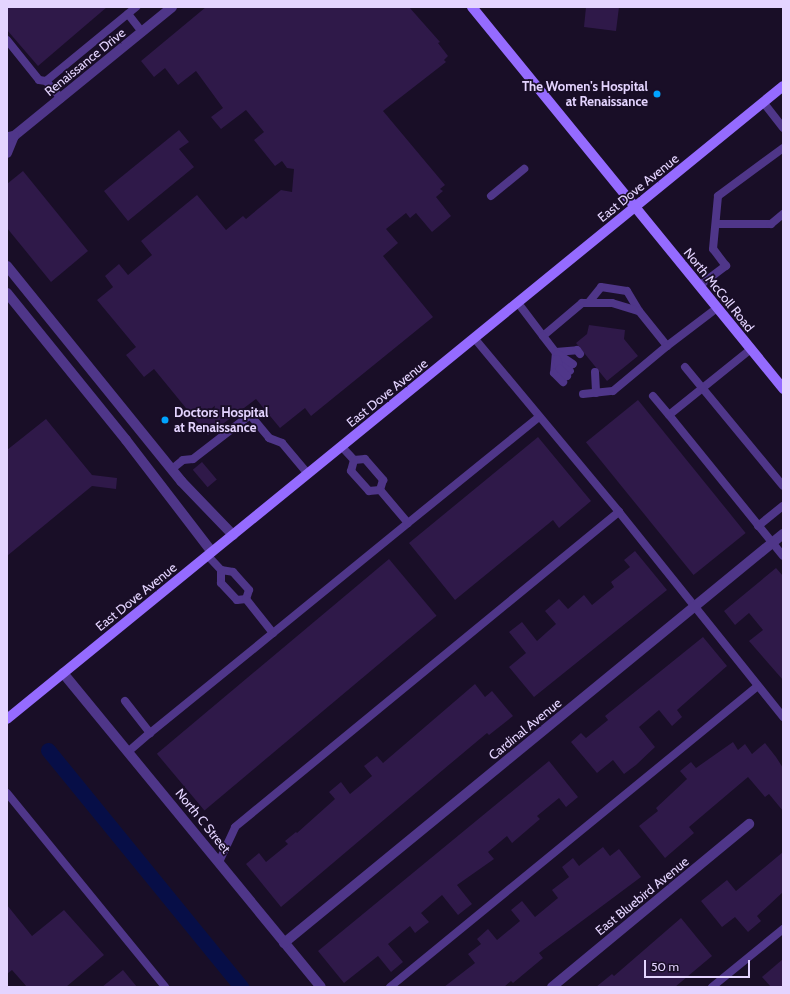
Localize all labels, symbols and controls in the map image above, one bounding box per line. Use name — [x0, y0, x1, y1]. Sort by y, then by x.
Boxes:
street label: Renaissance Drive — [41, 25, 129, 99]
place label: The Women's Hospital at Renaissance — [522, 79, 648, 110]
marker: The Women's Hospital at Renaissance — [651, 88, 663, 100]
street label: East Dove Avenue — [594, 151, 682, 225]
street label: North McColl Road — [681, 245, 757, 335]
street label: East Dove Avenue — [343, 356, 431, 430]
place label: Doctors Hospital at Renaissance — [174, 405, 268, 436]
marker: Doctors Hospital at Renaissance — [159, 414, 171, 426]
street label: East Dove Avenue — [92, 560, 180, 634]
street label: Cardinal Avenue — [486, 695, 564, 763]
street label: North C Street — [172, 785, 234, 857]
street label: East Bluebird Avenue — [592, 854, 692, 938]
scale bar — [646, 952, 752, 978]
text: 50 m — [651, 959, 679, 974]

